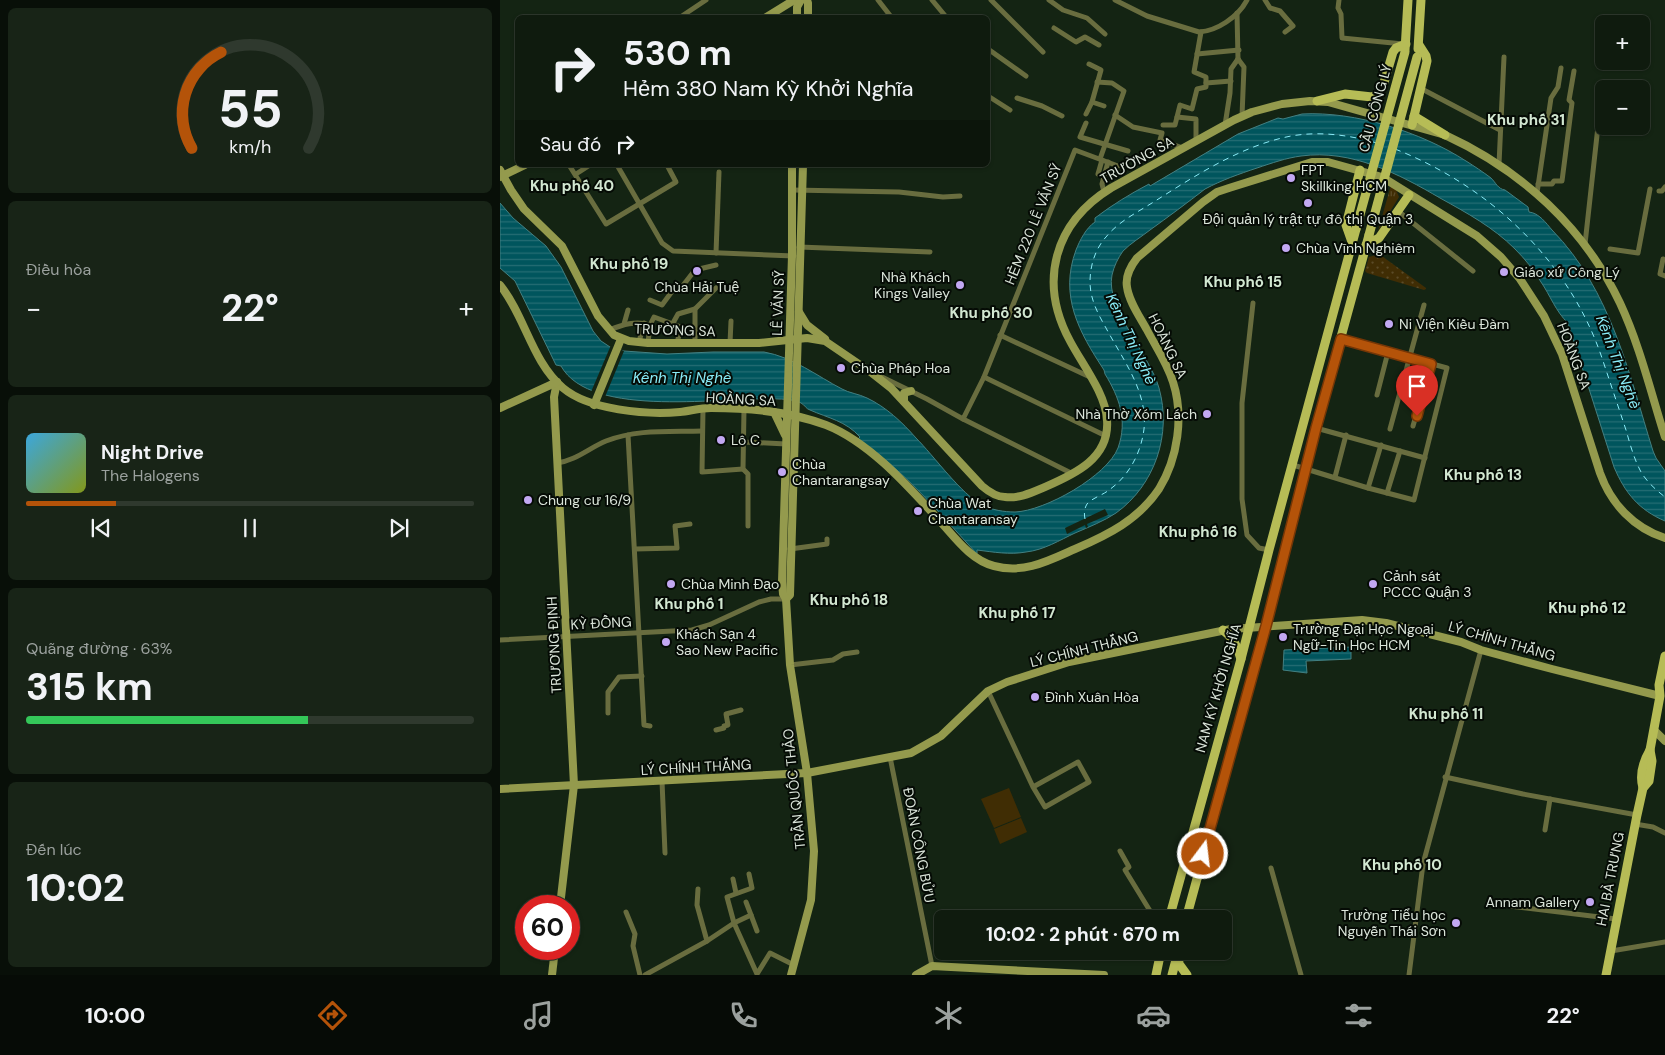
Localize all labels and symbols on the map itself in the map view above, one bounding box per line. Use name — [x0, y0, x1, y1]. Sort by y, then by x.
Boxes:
street label: CẦU CÔNG LÝ — [1355, 62, 1395, 154]
district label: Khu phố 31 — [1487, 110, 1565, 130]
street label: TRƯỜNG SA — [1097, 132, 1177, 188]
street label: HẺM 220 LÊ VĂN SỸ — [1000, 161, 1066, 287]
place label: FPT Skillking HCM — [1301, 161, 1387, 195]
marker: FPT Skillking HCM — [1285, 172, 1297, 184]
district label: Khu phố 40 — [530, 176, 614, 196]
marker: Đội quản lý trật tự đô thị Quận 3 — [1302, 197, 1314, 209]
place label: Đội quản lý trật tự đô thị Quận 3 — [1203, 210, 1413, 228]
place label: Chùa Vĩnh Nghiêm — [1296, 239, 1415, 257]
marker: Chùa Vĩnh Nghiêm — [1280, 242, 1292, 254]
district label: Khu phố 19 — [590, 254, 668, 274]
place label: Giáo xứ Công Lý — [1514, 263, 1620, 281]
marker: Chùa Hải Tuệ — [691, 265, 703, 277]
marker: Giáo xứ Công Lý — [1498, 266, 1510, 278]
place label: Nhà Khách Kings Valley — [874, 268, 950, 302]
street label: LÊ VĂN SỸ — [768, 270, 788, 336]
district label: Khu phố 15 — [1204, 272, 1282, 292]
place label: Chùa Hải Tuệ — [655, 278, 740, 296]
marker: Nhà Khách Kings Valley — [954, 279, 966, 291]
water label: Kênh Thị Nghè — [1101, 290, 1161, 388]
district label: Khu phố 30 — [949, 303, 1033, 323]
street label: HOÀNG SA — [1144, 310, 1192, 382]
water label: Kênh Thị Nghè — [1591, 312, 1645, 412]
place label: Ni Viện Kiều Đàm — [1399, 315, 1509, 333]
marker: Ni Viện Kiều Đàm — [1383, 318, 1395, 330]
street label: TRƯỜNG SA — [634, 320, 716, 340]
street label: HOÀNG SA — [1553, 320, 1595, 392]
place label: Chùa Pháp Hoa — [851, 359, 950, 377]
marker: Chùa Pháp Hoa — [835, 362, 847, 374]
pin — [1396, 365, 1438, 416]
water label: Kênh Thị Nghè — [633, 368, 732, 388]
street label: HOÀNG SA — [705, 388, 777, 410]
place label: Nhà Thờ Xóm Lách — [1076, 405, 1197, 423]
marker: Nhà Thờ Xóm Lách — [1201, 408, 1213, 420]
place label: Lô C — [731, 431, 760, 449]
marker: Lô C — [715, 434, 727, 446]
place label: Chùa Chantarangsay — [792, 455, 890, 489]
district label: Khu phố 13 — [1444, 465, 1522, 485]
marker: Chùa Chantarangsay — [776, 466, 788, 478]
place label: Chung cư 16/9 — [538, 491, 631, 509]
marker: Chung cư 16/9 — [522, 494, 534, 506]
place label: Chùa Wat Chantaransay — [928, 494, 1018, 528]
marker: Chùa Wat Chantaransay — [912, 505, 924, 517]
district label: Khu phố 16 — [1159, 522, 1237, 542]
place label: Cảnh sát PCCC Quận 3 — [1383, 567, 1472, 601]
place label: Chùa Minh Đạo — [681, 575, 779, 593]
marker: Chùa Minh Đạo — [665, 578, 677, 590]
marker: Cảnh sát PCCC Quận 3 — [1367, 578, 1379, 590]
district label: Khu phố 18 — [810, 590, 888, 610]
district label: Khu phố 1 — [654, 594, 724, 614]
street label: TRƯƠNG ĐỊNH — [542, 596, 566, 694]
district label: Khu phố 12 — [1548, 598, 1626, 618]
district label: Khu phố 17 — [978, 603, 1056, 623]
street label: KỲ ÐỒNG — [570, 612, 632, 634]
street label: LÝ CHÍNH THẮNG — [1446, 617, 1558, 665]
place label: Trường Đại Học Ngoại Ngữ-Tin Học HCM — [1293, 620, 1434, 654]
street label: NAM KỲ KHỞI NGHĨA — [1191, 621, 1245, 755]
place label: Khách Sạn 4 Sao New Pacific — [676, 625, 778, 659]
street label: LÝ CHÍNH THẮNG — [1028, 627, 1140, 671]
marker: Trường Đại Học Ngoại Ngữ-Tin Học HCM — [1277, 631, 1289, 643]
marker: Khách Sạn 4 Sao New Pacific — [660, 636, 672, 648]
place label: Đình Xuân Hòa — [1045, 688, 1139, 706]
marker: Đình Xuân Hòa — [1029, 691, 1041, 703]
district label: Khu phố 11 — [1409, 704, 1483, 724]
street label: TRẦN QUỐC THẢO — [779, 728, 809, 850]
street label: LÝ CHÍNH THẮNG — [640, 755, 752, 779]
street label: ĐOÀN CÔNG BỬU — [899, 786, 939, 904]
position arrow — [1176, 827, 1228, 879]
street label: HAI BÀ TRƯNG — [1592, 830, 1628, 928]
district label: Khu phố 10 — [1362, 855, 1442, 875]
place label: Annam Gallery — [1485, 893, 1580, 911]
speed limit sign: 60 — [515, 895, 580, 960]
marker: Annam Gallery — [1584, 896, 1596, 908]
place label: Trường Tiểu học Nguyễn Thái Sơn — [1338, 906, 1446, 940]
marker: Trường Tiểu học Nguyễn Thái Sơn — [1450, 917, 1462, 929]

